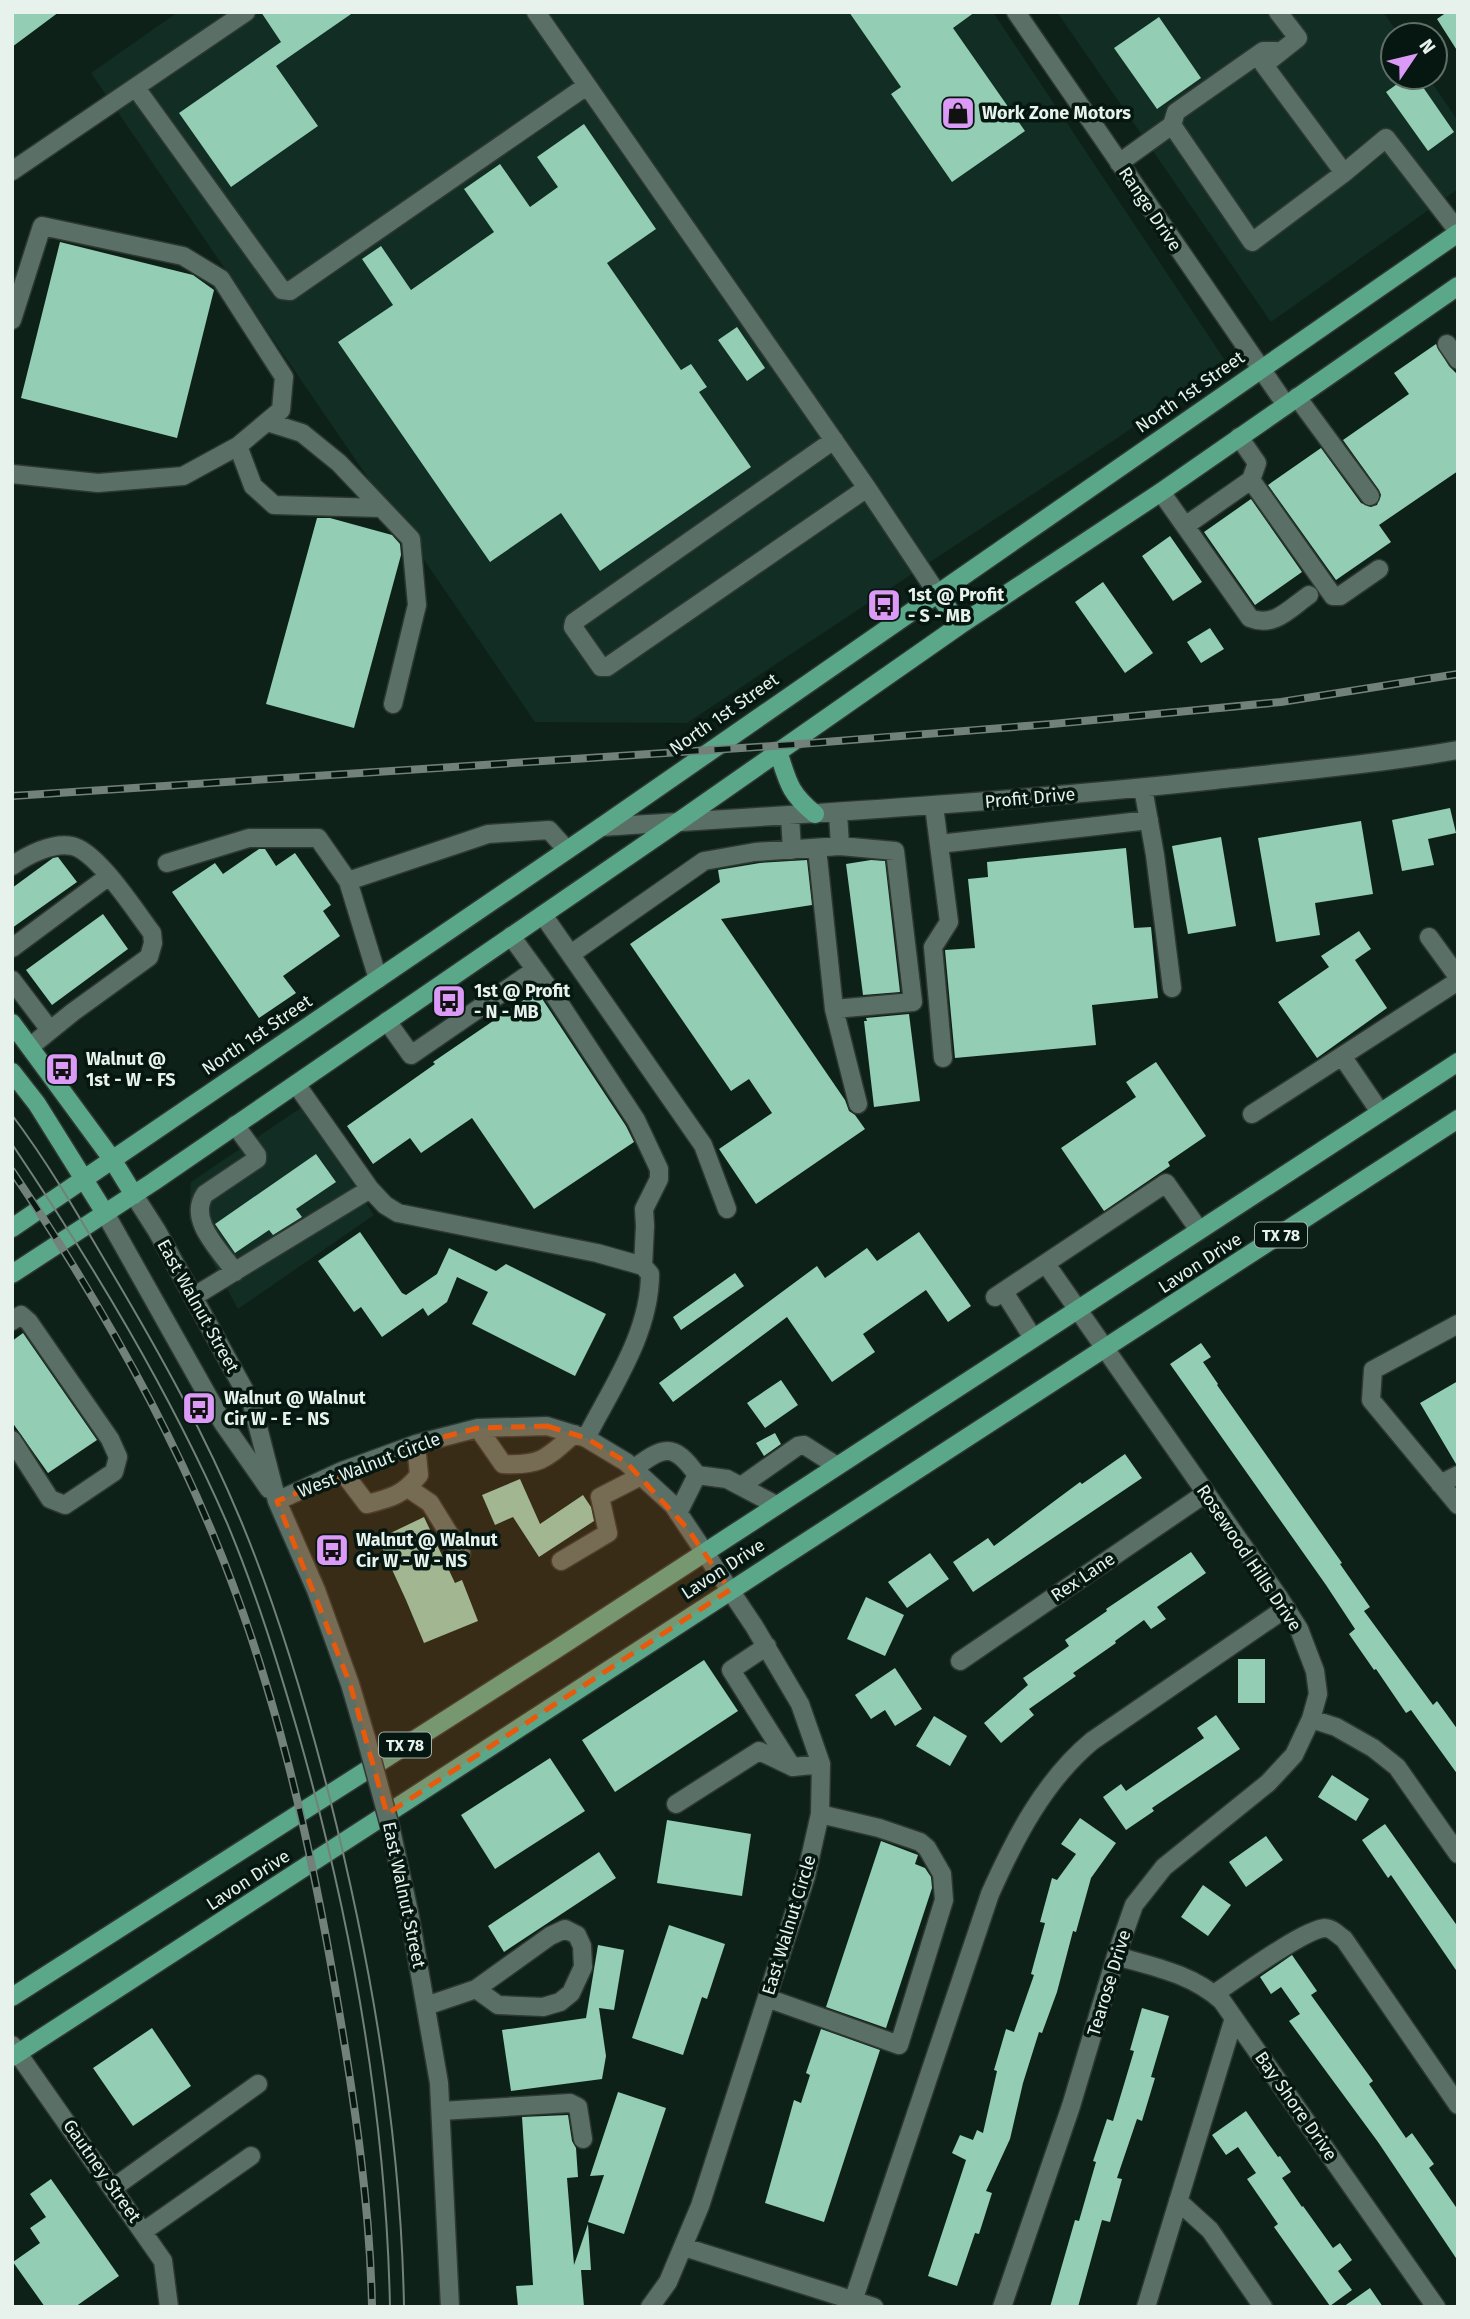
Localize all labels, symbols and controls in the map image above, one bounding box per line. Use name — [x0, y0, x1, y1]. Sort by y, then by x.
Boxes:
north arrow — [1379, 21, 1449, 91]
text: N — [1414, 35, 1441, 58]
shop icon: Work Zone Motors — [939, 94, 977, 132]
place label: Work Zone Motors — [982, 102, 1131, 124]
street label: Range Drive — [1114, 163, 1186, 255]
street label: North 1st Street — [1131, 346, 1249, 438]
place label: 1st @ Profit - S - MB — [908, 584, 1005, 627]
bus stop icon: 1st @ Profit - S - MB — [865, 586, 903, 624]
street label: North 1st Street — [665, 668, 783, 760]
street label: Profit Drive — [984, 783, 1076, 813]
place label: 1st @ Profit - N - MB — [474, 980, 571, 1023]
bus stop icon: 1st @ Profit - N - MB — [430, 982, 468, 1020]
street label: North 1st Street — [198, 990, 317, 1080]
place label: Walnut @ 1st - W - FS — [86, 1048, 176, 1091]
bus stop icon: Walnut @ 1st - W - FS — [43, 1050, 81, 1088]
road number: TX 78 — [1255, 1222, 1307, 1247]
street label: Lavon Drive — [1154, 1228, 1246, 1298]
street label: East Walnut Street — [152, 1235, 244, 1377]
place label: Walnut @ Walnut Cir W - E - NS — [224, 1387, 367, 1430]
bus stop icon: Walnut @ Walnut Cir W - E - NS — [180, 1389, 218, 1427]
street label: West Walnut Circle — [295, 1428, 443, 1502]
street label: Rosewood Hills Drive — [1192, 1481, 1306, 1635]
place label: Walnut @ Walnut Cir W - W - NS — [356, 1529, 499, 1572]
bus stop icon: Walnut @ Walnut Cir W - W - NS — [313, 1531, 351, 1569]
street label: Lavon Drive — [677, 1534, 769, 1604]
street label: Rex Lane — [1047, 1548, 1119, 1606]
road number: TX 78 — [379, 1732, 431, 1758]
street label: East Walnut Street — [378, 1820, 430, 1971]
street label: Lavon Drive — [202, 1845, 294, 1915]
street label: East Walnut Circle — [757, 1852, 821, 1998]
street label: Tearose Drive — [1082, 1927, 1136, 2039]
street label: Bay Shore Drive — [1250, 2047, 1342, 2165]
street label: Gautney Street — [58, 2115, 146, 2227]

